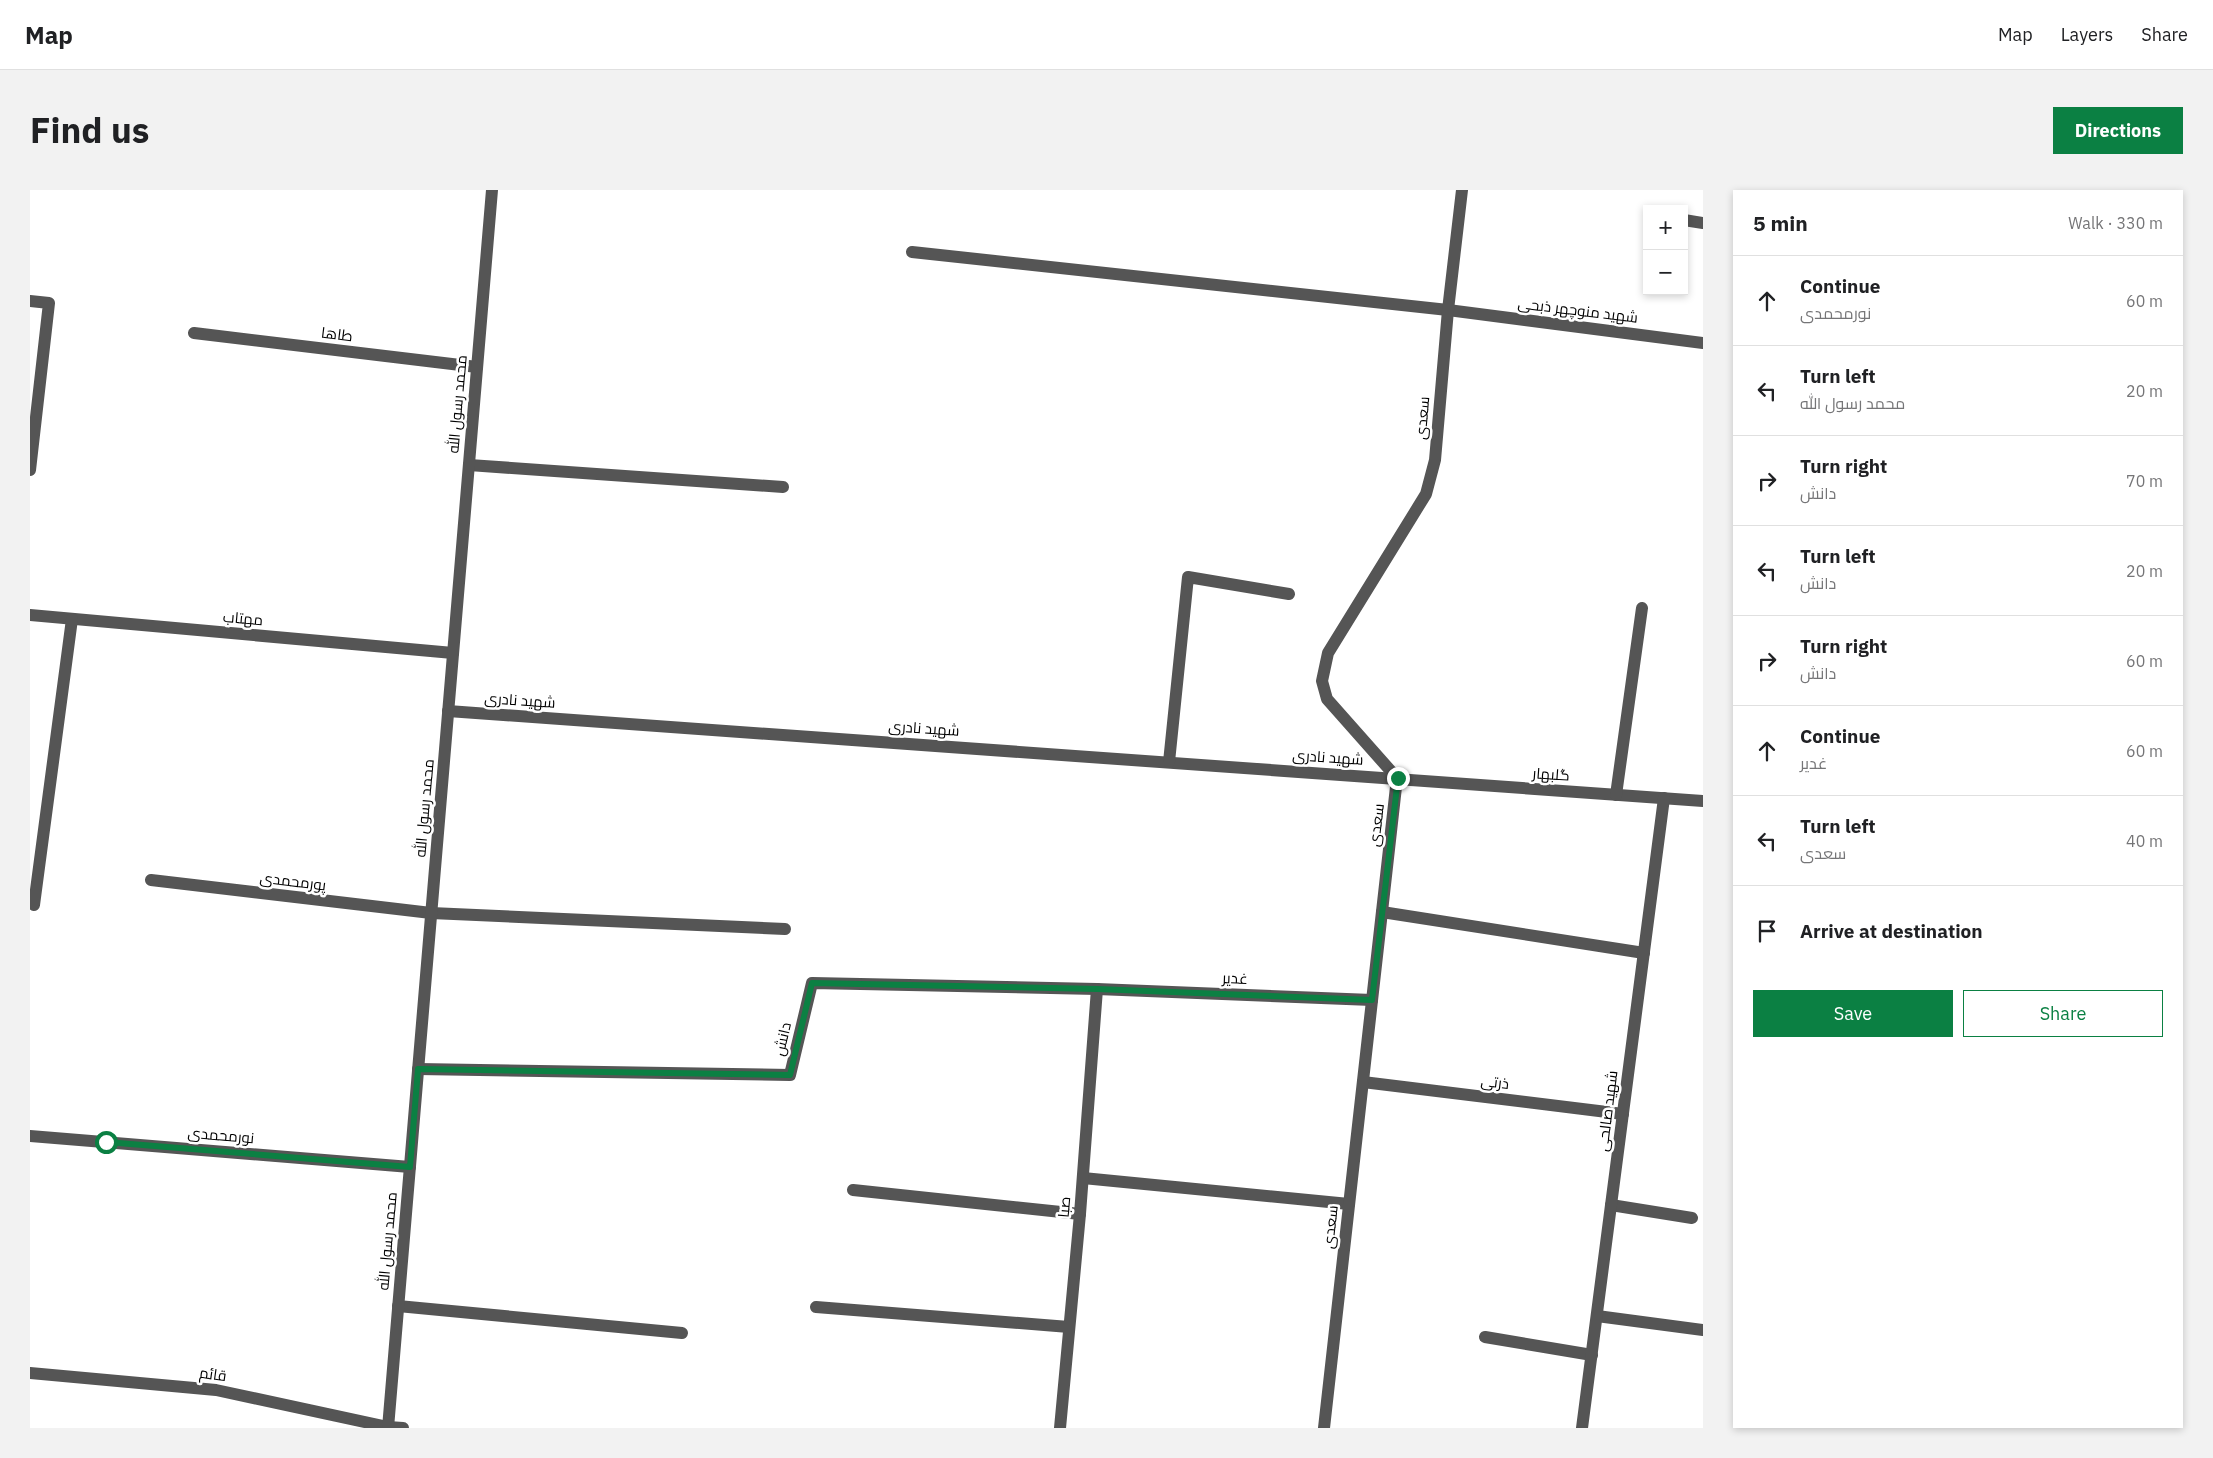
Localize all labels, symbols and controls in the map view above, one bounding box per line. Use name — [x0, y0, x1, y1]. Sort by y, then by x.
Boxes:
text: Map — [25, 19, 73, 51]
text: Map — [1998, 23, 2033, 46]
text: Layers — [2061, 23, 2113, 46]
text: Share — [2141, 23, 2188, 46]
text: Find us — [30, 107, 149, 153]
button: Directions — [2053, 107, 2183, 154]
map controls — [1643, 205, 1688, 295]
button: + — [1643, 205, 1688, 250]
text: 5 min — [1753, 209, 1808, 237]
text: Walk · 330 m — [2068, 213, 2163, 233]
button: − — [1643, 250, 1688, 295]
text: Continue — [1800, 274, 1880, 298]
icon: ahead — [1753, 287, 1781, 315]
text: 60 m — [2126, 291, 2163, 311]
street label: شهید منوچهر ذبحی — [1517, 293, 1639, 328]
text: نورمحمدی — [1800, 303, 1871, 323]
street label: طاها — [320, 323, 354, 345]
street label: محمد رسول الله — [443, 354, 471, 454]
text: Turn left — [1800, 364, 1876, 388]
icon: left — [1753, 377, 1781, 405]
text: 20 m — [2126, 381, 2163, 401]
text: محمد رسول الله — [1800, 393, 1905, 413]
street label: سعدی — [1411, 396, 1434, 441]
text: Turn right — [1800, 454, 1887, 478]
icon: right — [1753, 467, 1781, 495]
text: 70 m — [2126, 471, 2163, 491]
text: دانش — [1800, 483, 1836, 503]
text: Turn left — [1800, 544, 1876, 568]
icon: left — [1753, 557, 1781, 585]
text: 20 m — [2126, 561, 2163, 581]
text: دانش — [1800, 573, 1836, 593]
street label: مهتاب — [222, 607, 264, 630]
text: Turn right — [1800, 634, 1887, 658]
icon: right — [1753, 647, 1781, 675]
text: 60 m — [2126, 651, 2163, 671]
text: دانش — [1800, 663, 1836, 683]
street label: شهید نادری — [484, 688, 556, 713]
street label: شهید نادری — [888, 716, 960, 741]
text: Continue — [1800, 724, 1880, 748]
icon: ahead — [1753, 737, 1781, 765]
text: 60 m — [2126, 741, 2163, 761]
street label: شهید نادری — [1292, 745, 1364, 770]
text: غدیر — [1800, 753, 1827, 773]
street label: محمد رسول الله — [410, 758, 438, 858]
street label: گلبهار — [1531, 763, 1570, 786]
route end — [1387, 767, 1410, 790]
street label: سعدی — [1364, 802, 1389, 848]
text: Turn left — [1800, 814, 1876, 838]
icon: left — [1753, 827, 1781, 855]
text: 40 m — [2126, 831, 2163, 851]
text: سعدی — [1800, 843, 1846, 863]
street label: پورمحمدی — [259, 867, 327, 895]
icon: arrive — [1753, 917, 1781, 945]
text: Arrive at destination — [1800, 919, 1983, 943]
street label: غدیر — [1221, 968, 1248, 988]
button: Save — [1753, 990, 1953, 1037]
button: Share — [1963, 990, 2163, 1037]
street label: دانش — [769, 1020, 796, 1058]
street label: شهید صالحی — [1593, 1069, 1622, 1153]
street label: ذرتی — [1480, 1071, 1510, 1094]
street label: نورمحمدی — [187, 1123, 255, 1148]
route start — [95, 1131, 118, 1154]
street label: محمد رسول الله — [373, 1191, 401, 1291]
street label: صبا — [1054, 1196, 1074, 1218]
street label: سعدی — [1318, 1204, 1343, 1250]
street label: قائم — [198, 1363, 228, 1386]

